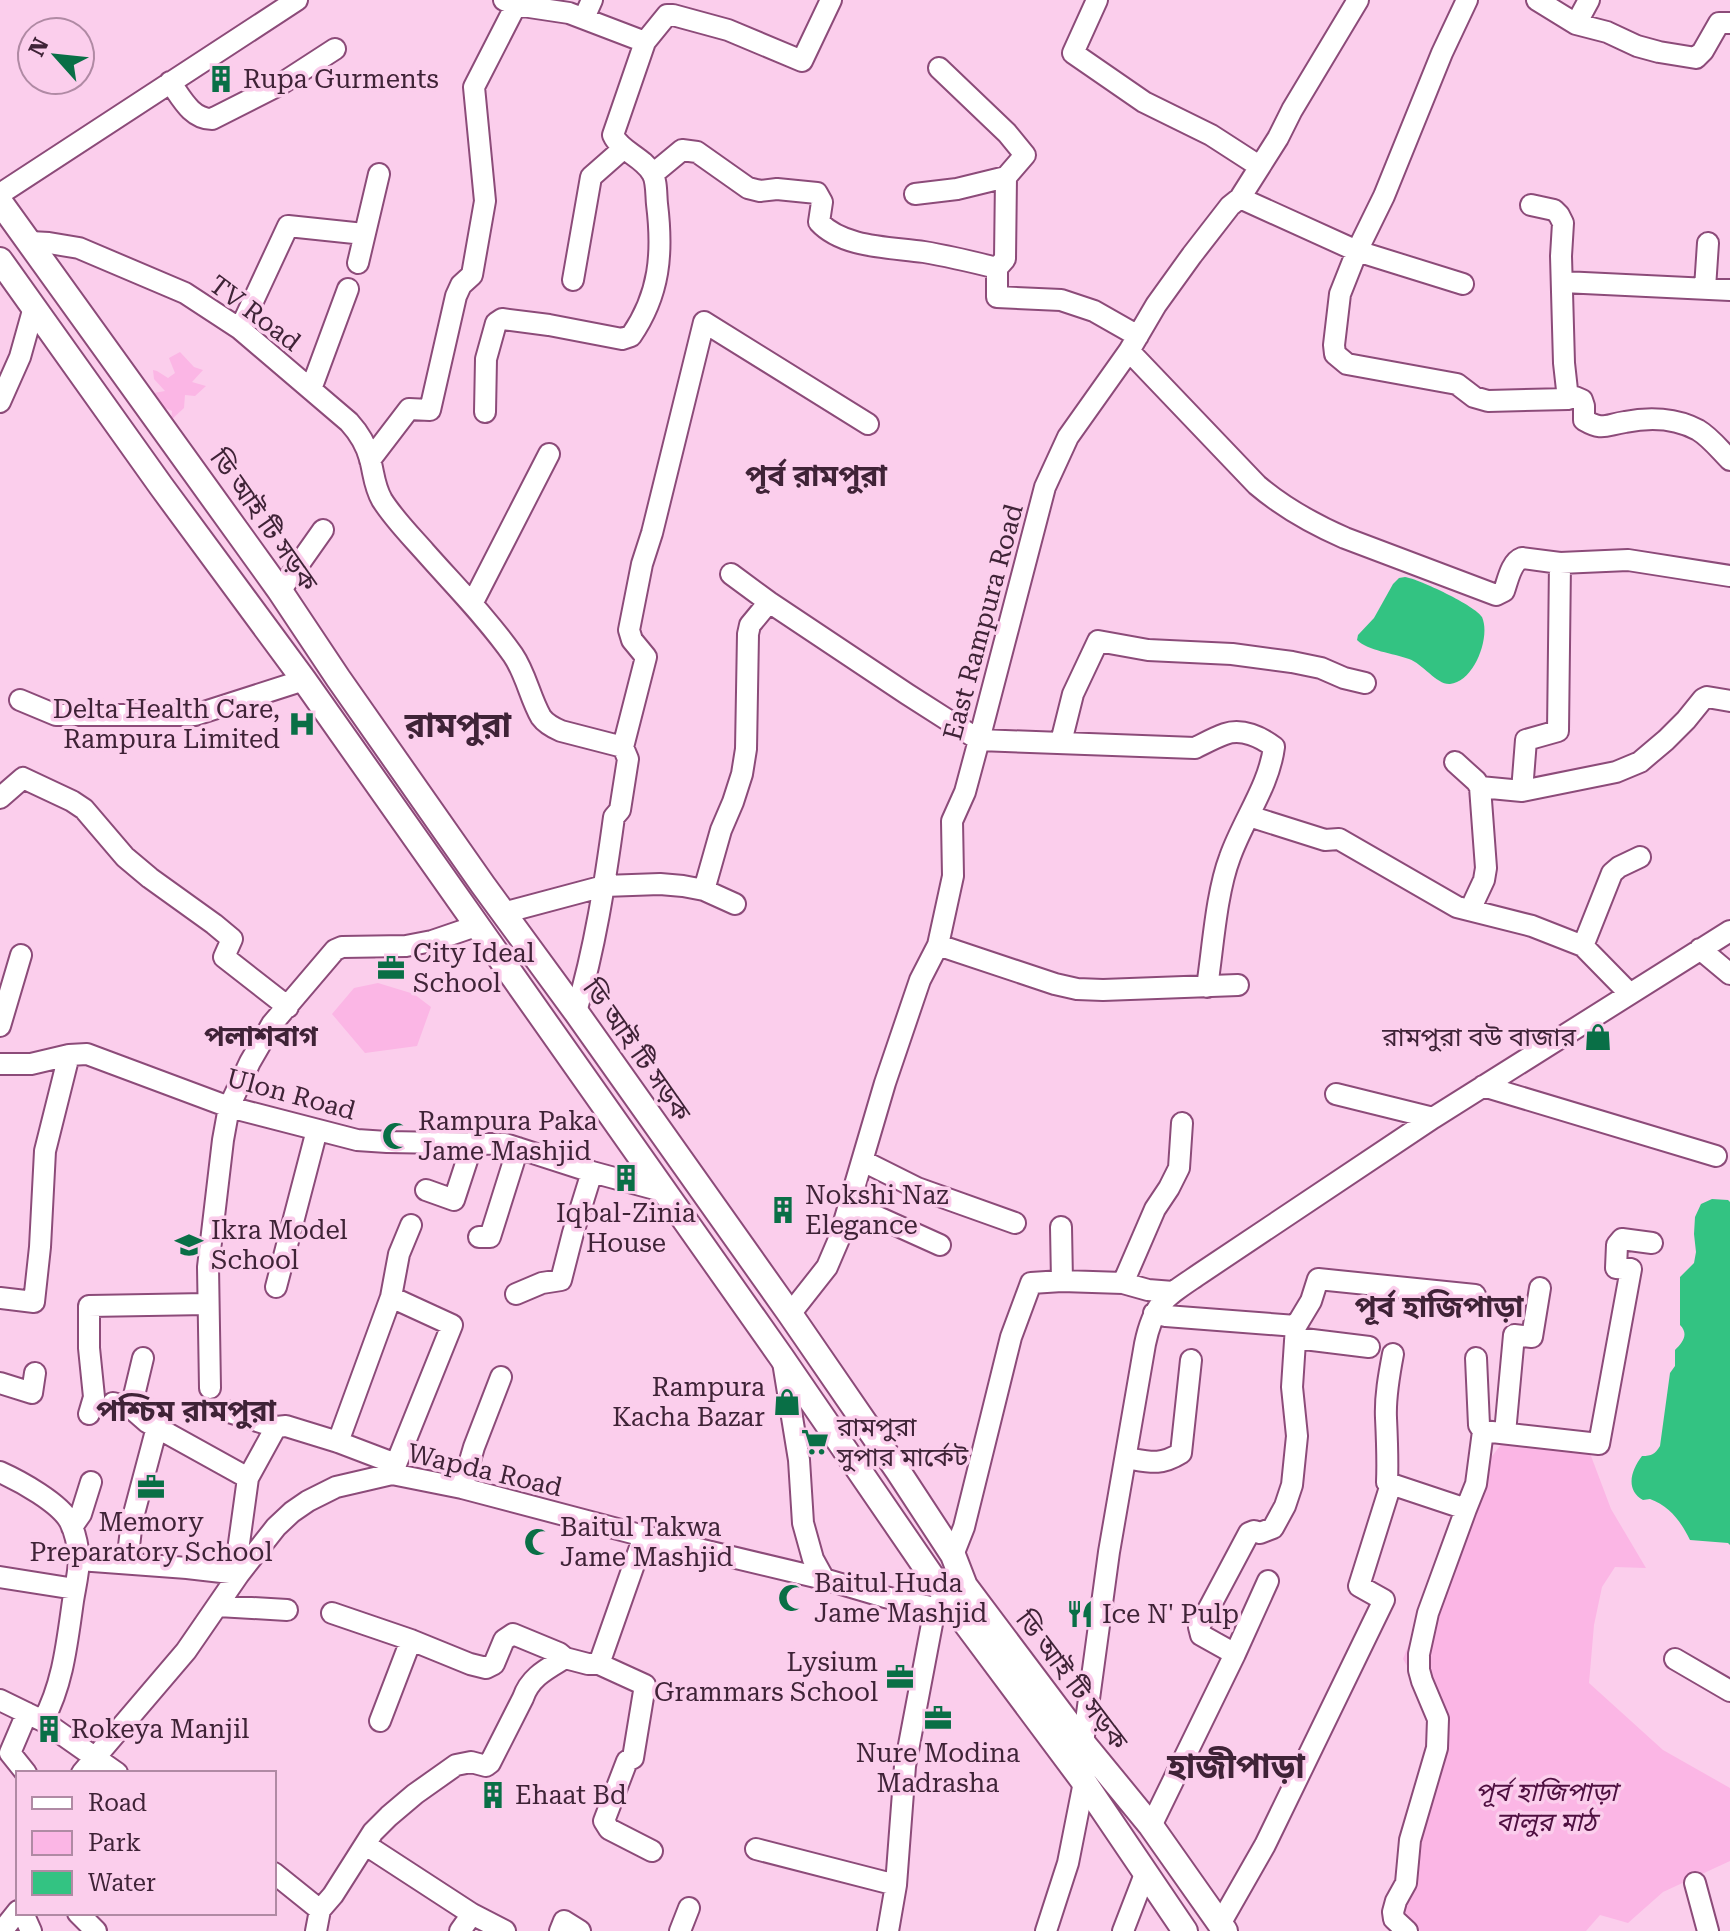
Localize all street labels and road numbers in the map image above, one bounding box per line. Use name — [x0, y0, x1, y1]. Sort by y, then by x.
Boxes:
street label: TV Road — [204, 269, 307, 357]
street label: ডি আই টি সড়ক — [204, 443, 324, 597]
street label: East Rampura Road — [937, 500, 1029, 743]
street label: ডি আই টি সড়ক — [577, 973, 697, 1127]
street label: Ulon Road — [223, 1062, 359, 1126]
street label: Wapda Road — [405, 1438, 565, 1502]
street label: ডি আই টি সড়ক — [1009, 1604, 1135, 1756]

